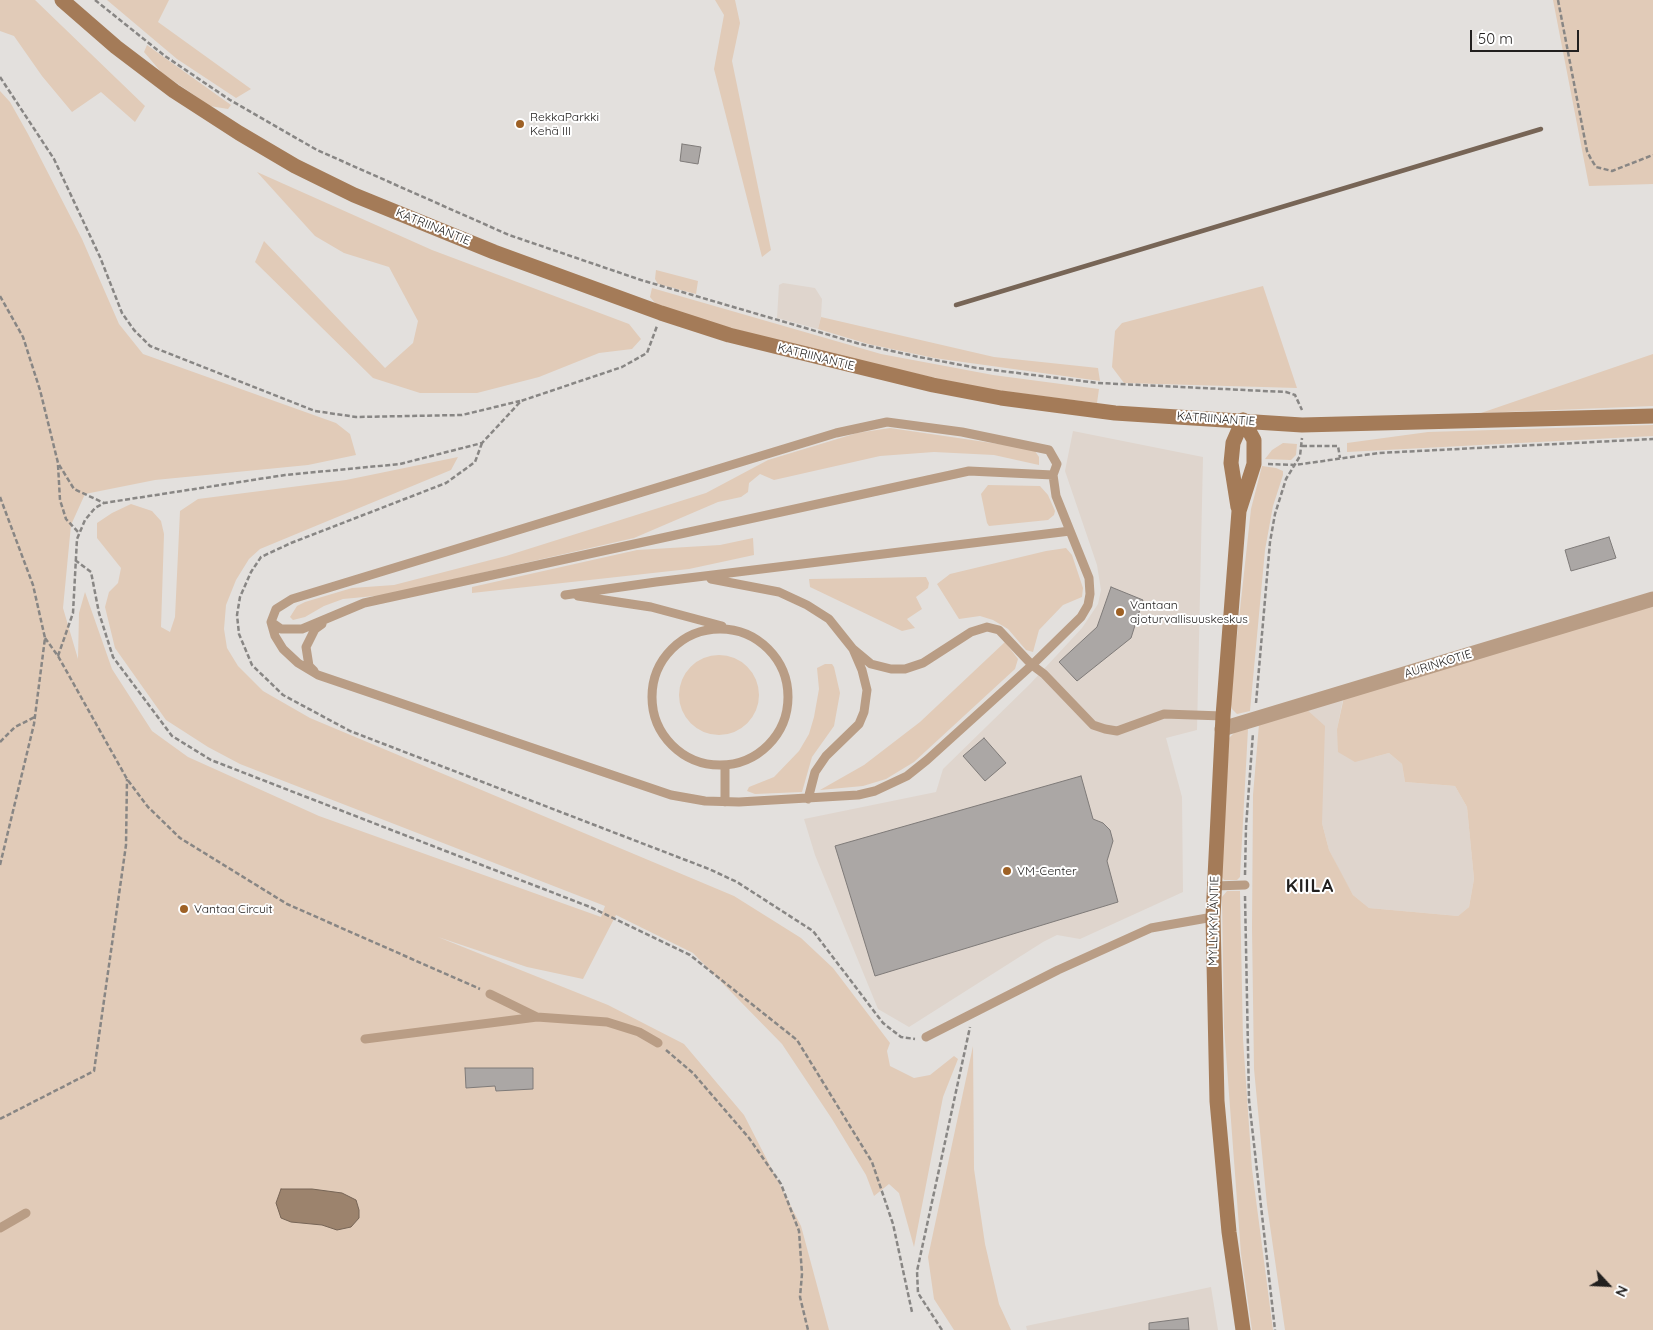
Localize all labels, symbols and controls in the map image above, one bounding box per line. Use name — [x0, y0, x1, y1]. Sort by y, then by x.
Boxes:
scale bar — [1473, 20, 1582, 52]
text: 50 m — [1478, 29, 1513, 48]
place label: RekkaParkki Kehä III — [530, 110, 599, 138]
marker: RekkaParkki Kehä III — [514, 118, 526, 130]
street label: KATRIINANTIE — [394, 206, 472, 248]
street label: KATRIINANTIE — [776, 340, 856, 374]
street label: KATRIINANTIE — [1176, 409, 1256, 429]
place label: Vantaan ajoturvallisuuskeskus — [1130, 598, 1248, 626]
marker: Vantaan ajoturvallisuuskeskus — [1114, 606, 1126, 618]
street label: AURINKOTIE — [1403, 647, 1473, 681]
place label: VM-Center — [1017, 864, 1077, 878]
marker: VM-Center — [1001, 865, 1013, 877]
street label: MYLLYKYLÄNTIE — [1206, 876, 1222, 966]
district label: KIILA — [1285, 876, 1335, 898]
place label: Vantaa Circuit — [194, 902, 272, 916]
marker: Vantaa Circuit — [178, 903, 190, 915]
north arrow — [1583, 1260, 1633, 1310]
text: N — [1611, 1283, 1632, 1300]

